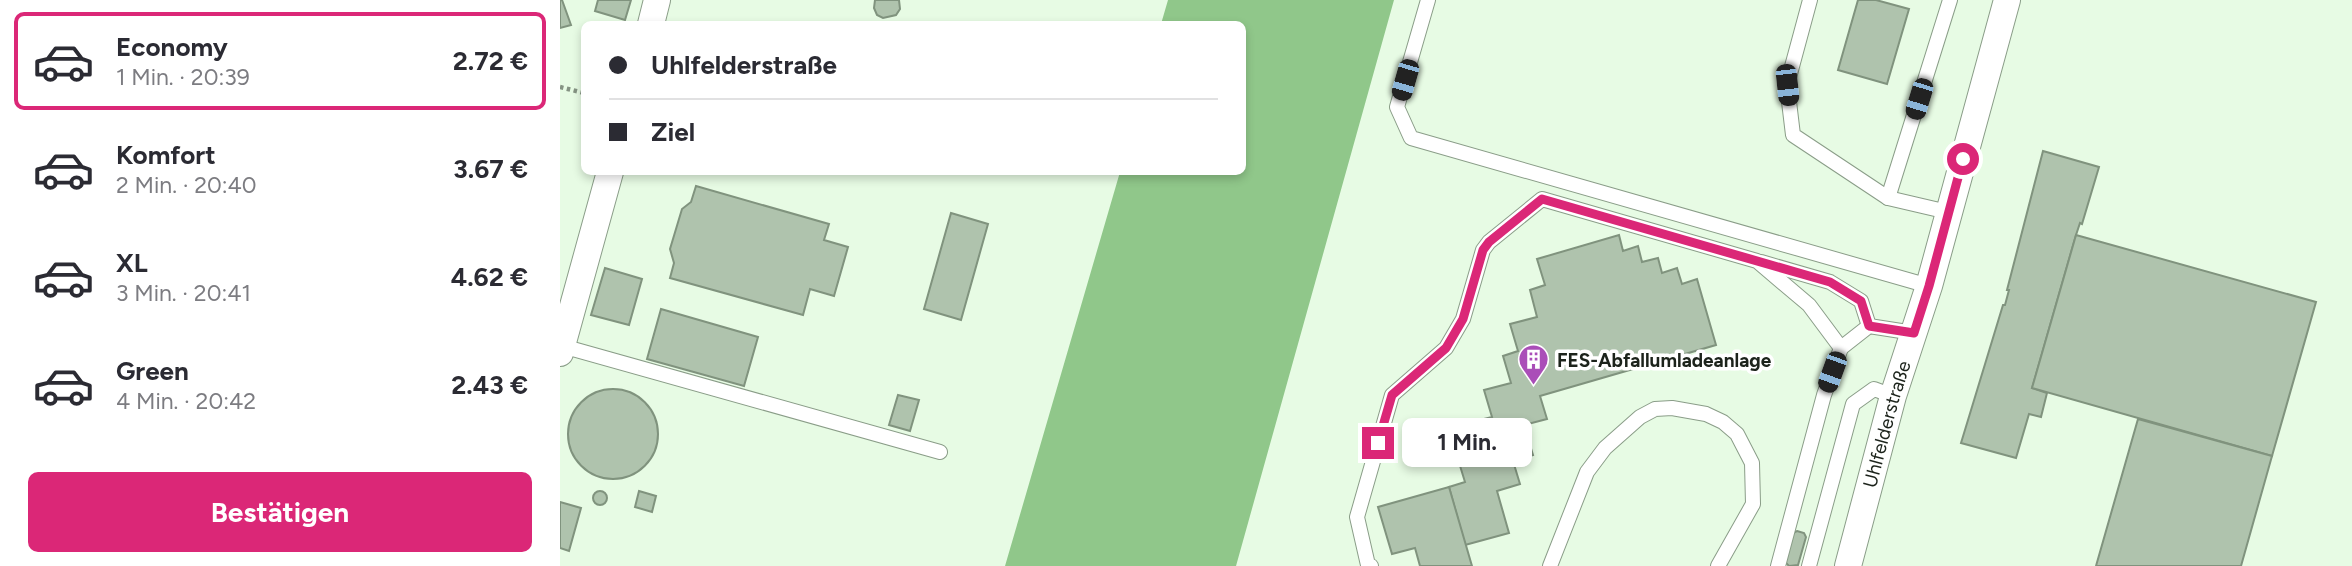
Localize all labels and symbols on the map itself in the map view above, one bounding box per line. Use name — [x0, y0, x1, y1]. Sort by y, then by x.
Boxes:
car — [1390, 57, 1421, 103]
car — [1775, 63, 1800, 107]
car — [1903, 76, 1936, 122]
route start — [1947, 143, 1979, 175]
building icon: FES-Abfallumladeanlage — [1517, 343, 1551, 387]
place label: FES-Abfallumladeanlage — [1557, 349, 1772, 372]
car — [1815, 349, 1850, 395]
street label: Uhlfelderstraße — [1858, 358, 1916, 490]
callout: 1 Min. — [1402, 418, 1532, 467]
route end — [1362, 427, 1394, 459]

